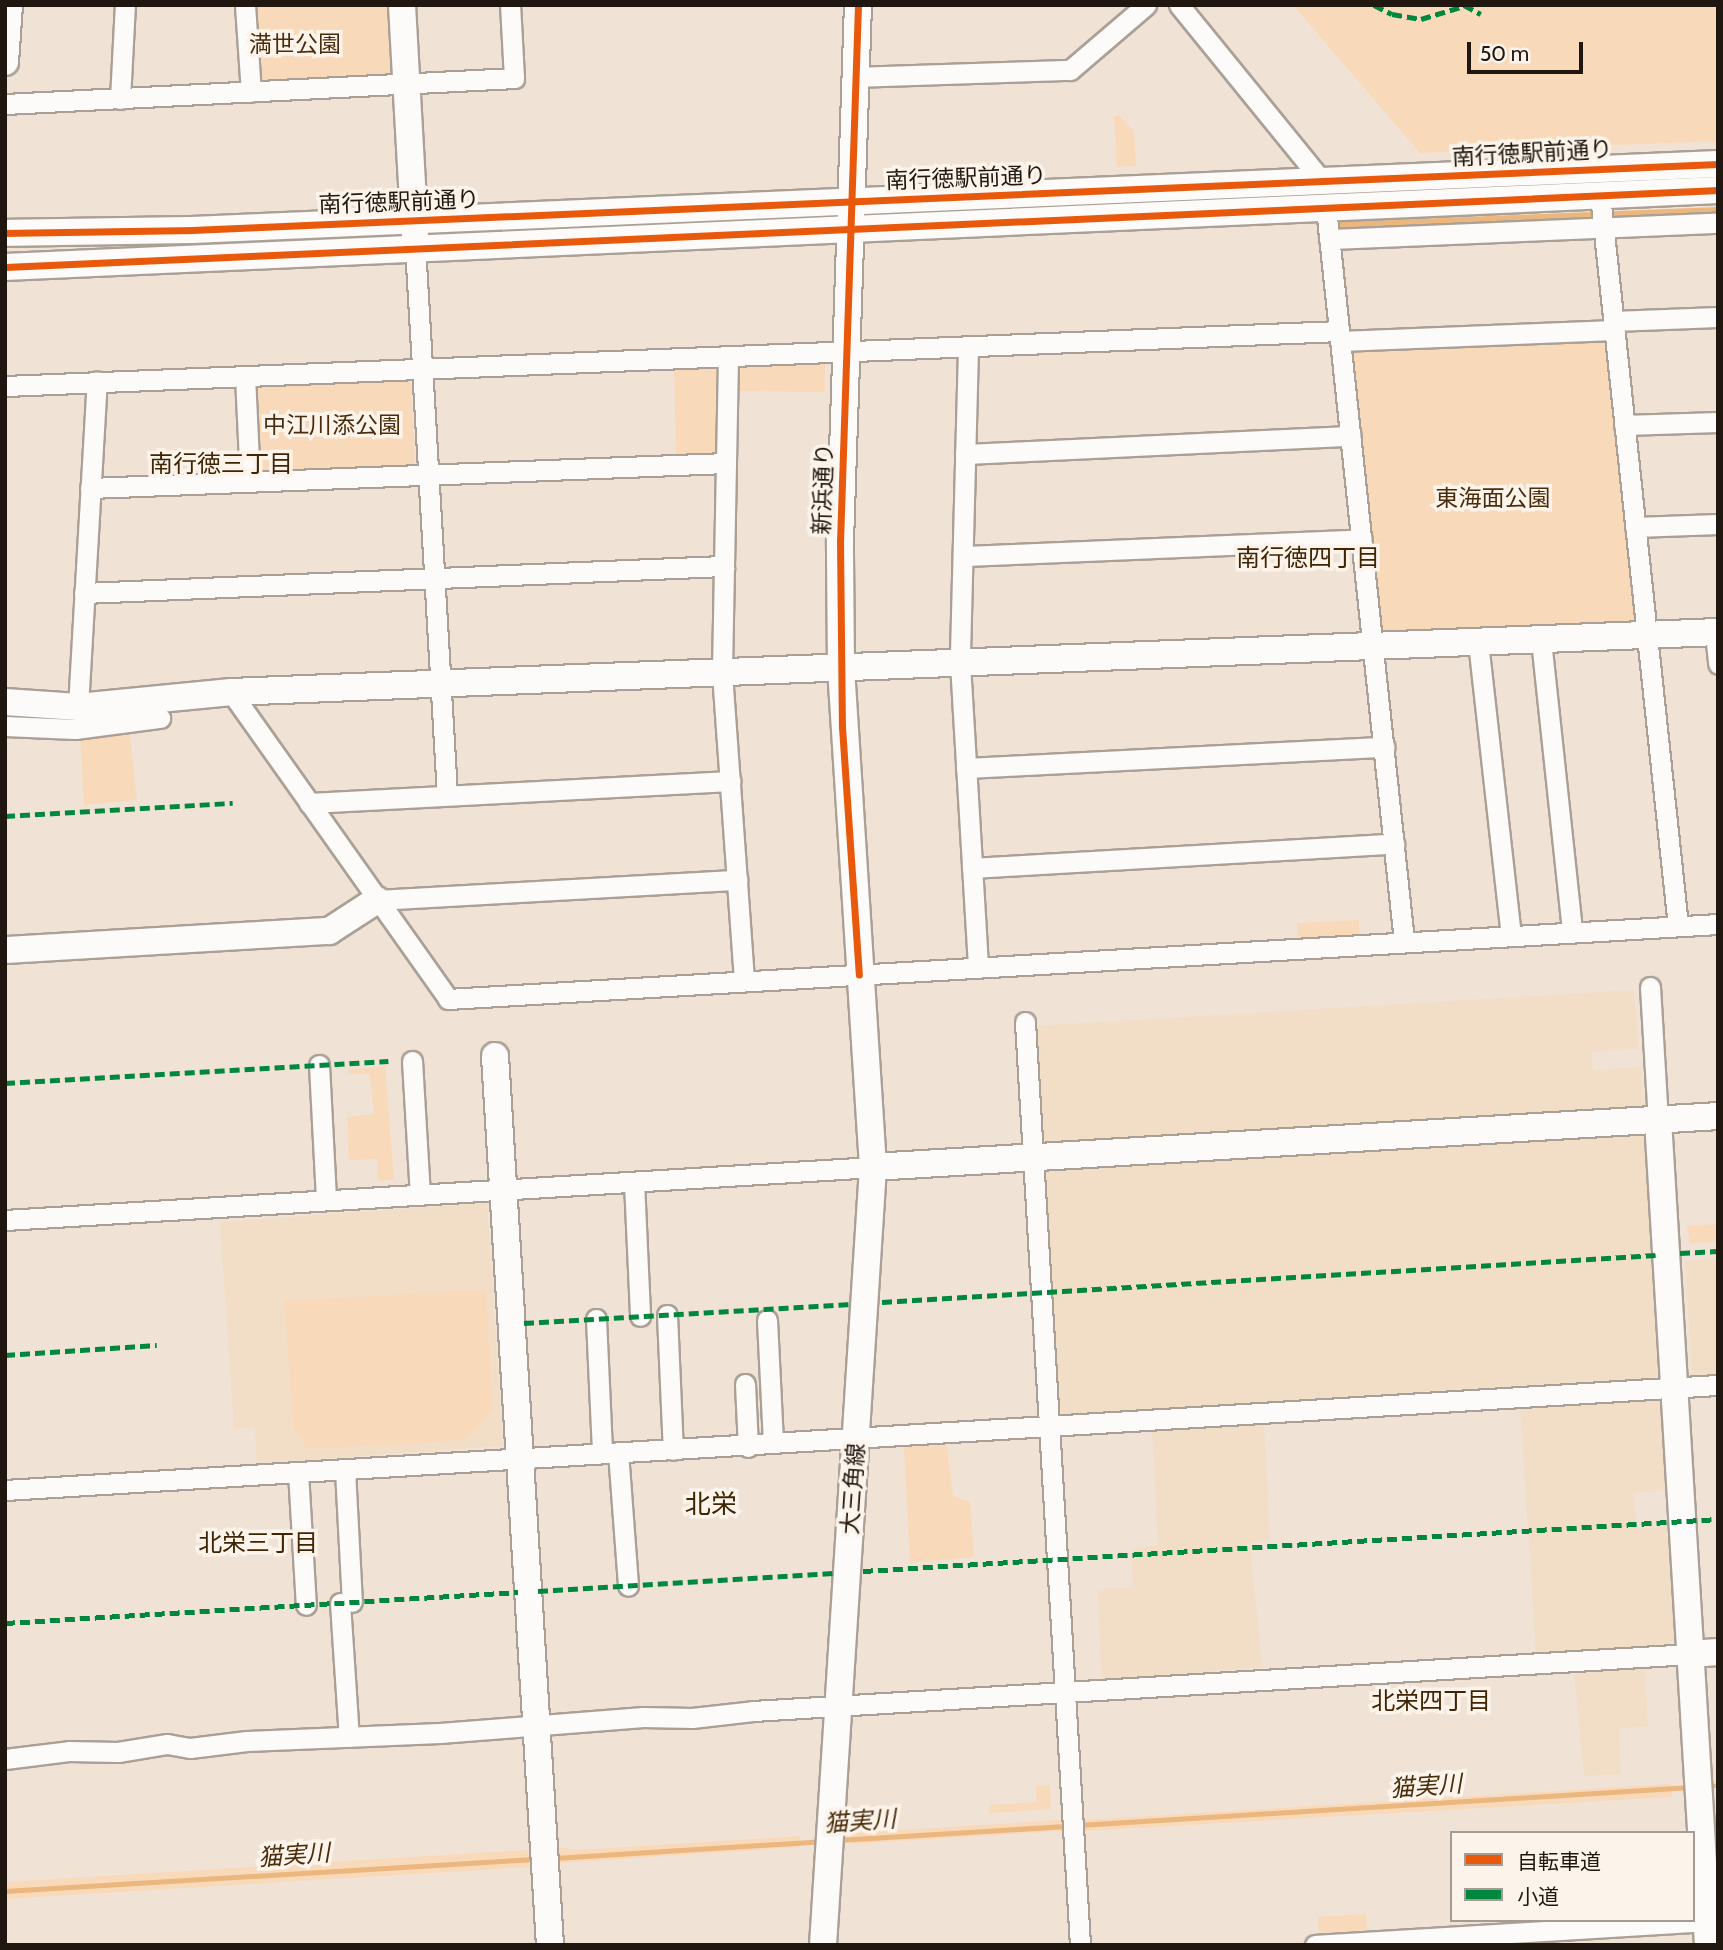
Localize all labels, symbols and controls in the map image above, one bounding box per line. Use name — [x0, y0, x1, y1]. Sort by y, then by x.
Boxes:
scale bar — [1471, 28, 1586, 72]
park label: 満世公園 — [249, 30, 341, 58]
text: 50 m — [1480, 41, 1529, 66]
street label: 南行徳駅前通り — [1451, 135, 1613, 171]
street label: 南行徳駅前通り — [885, 161, 1047, 195]
street label: 南行徳駅前通り — [318, 185, 480, 219]
park label: 中江川添公園 — [263, 411, 401, 439]
street label: 新浜通り — [808, 443, 838, 535]
district label: 南行徳三丁目 — [149, 450, 293, 478]
park label: 東海面公園 — [1436, 484, 1550, 512]
district label: 南行徳四丁目 — [1236, 544, 1380, 572]
street label: 大三角線 — [836, 1442, 870, 1536]
district label: 北栄 — [685, 1489, 737, 1521]
district label: 北栄三丁目 — [198, 1529, 318, 1557]
district label: 北栄四丁目 — [1371, 1687, 1491, 1715]
water label: 猫実川 — [1389, 1769, 1463, 1803]
water label: 猫実川 — [823, 1804, 897, 1838]
legend — [1450, 1831, 1695, 1922]
water label: 猫実川 — [257, 1838, 331, 1872]
text: 自転車道 — [1517, 1849, 1601, 1874]
text: 小道 — [1517, 1884, 1559, 1909]

